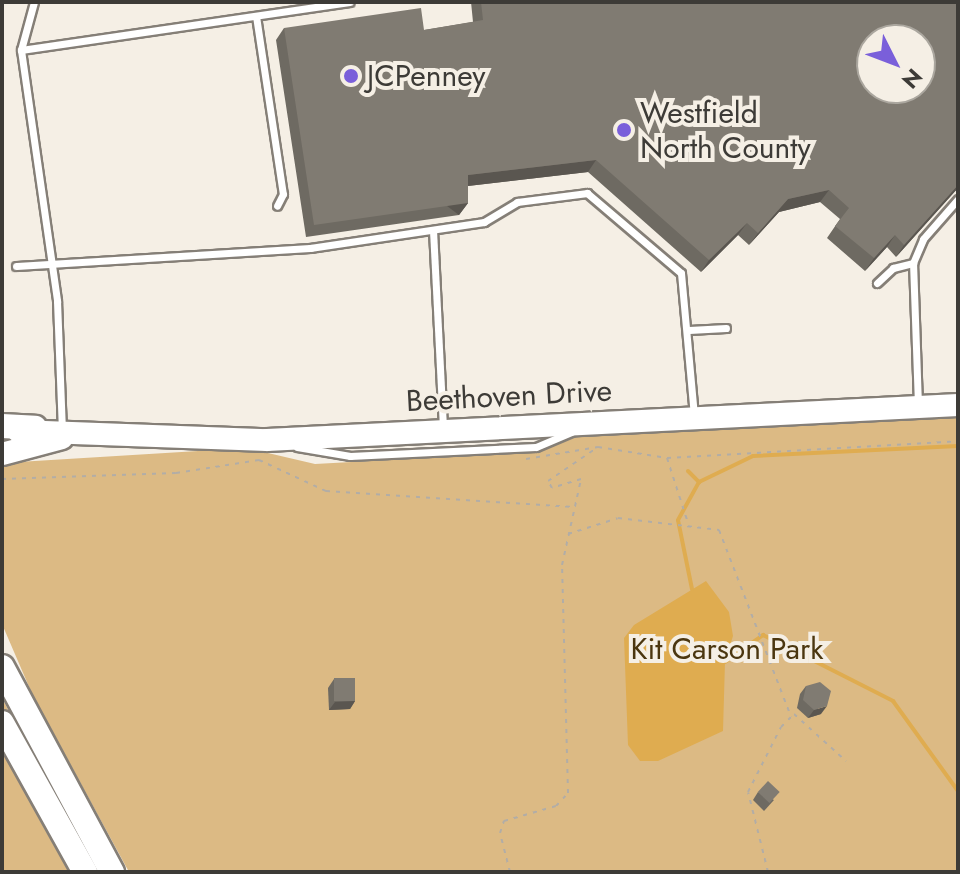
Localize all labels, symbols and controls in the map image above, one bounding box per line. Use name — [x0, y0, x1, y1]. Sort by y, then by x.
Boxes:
north arrow — [856, 24, 936, 104]
place label: JCPenney — [367, 58, 485, 94]
text: N — [895, 62, 930, 96]
marker: JCPenney — [342, 67, 360, 85]
place label: Westfield North County — [640, 95, 811, 166]
marker: Westfield North County — [615, 121, 633, 139]
street label: Beethoven Drive — [405, 373, 613, 419]
park label: Kit Carson Park — [631, 631, 823, 667]

